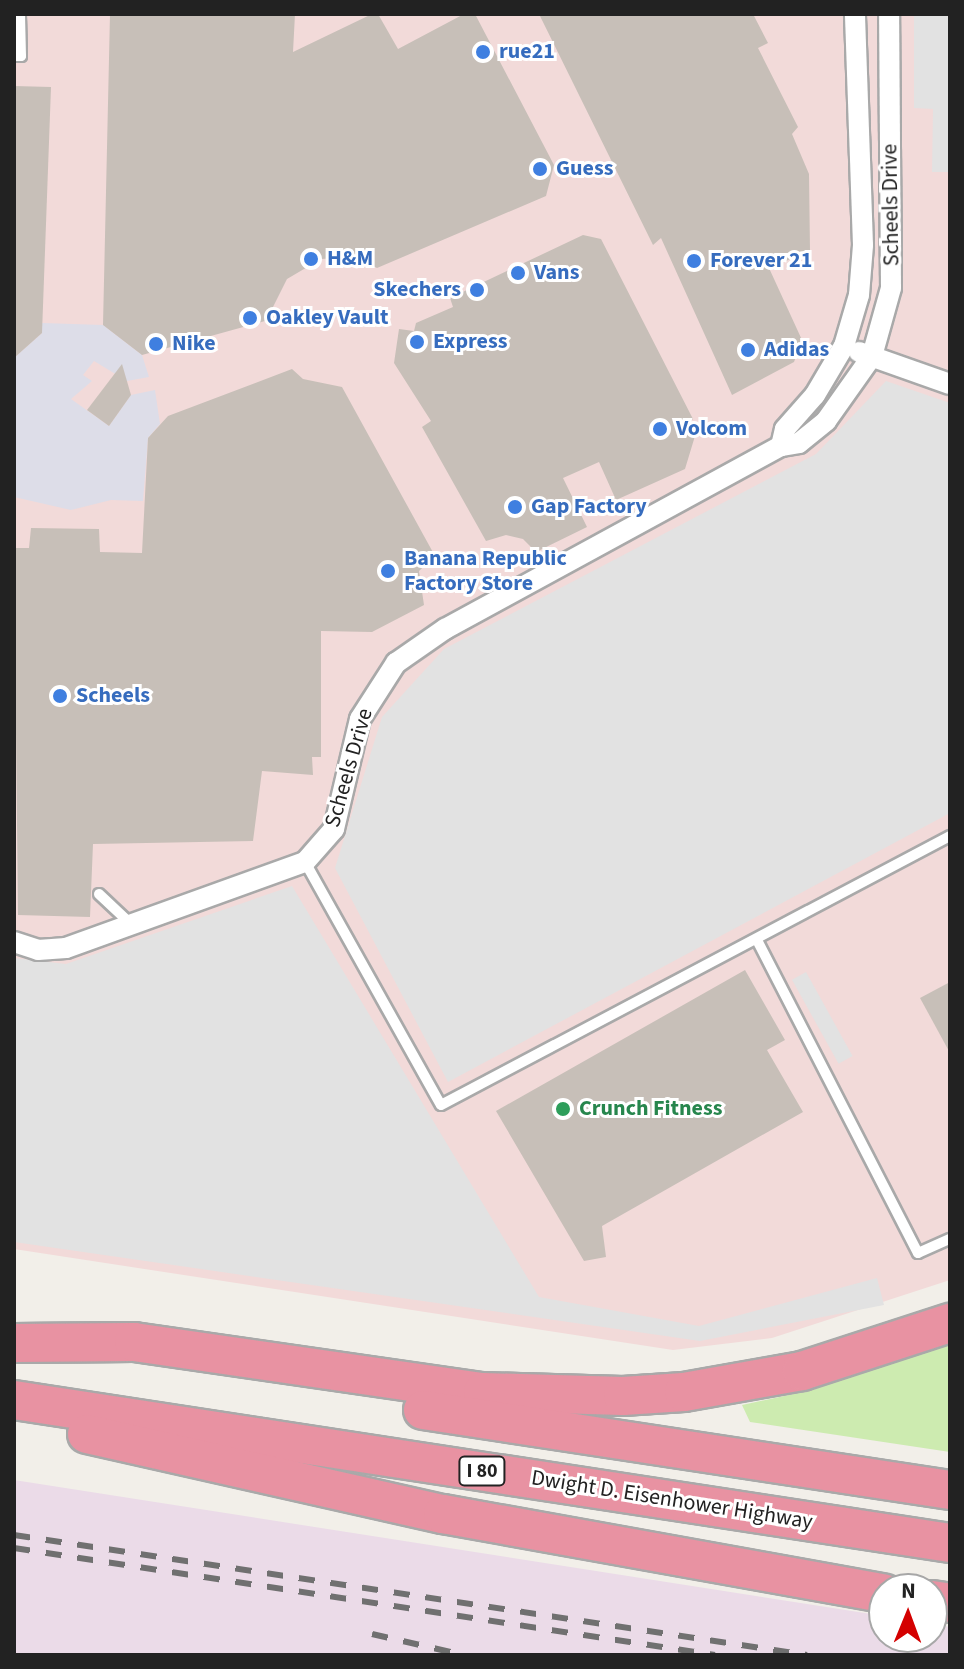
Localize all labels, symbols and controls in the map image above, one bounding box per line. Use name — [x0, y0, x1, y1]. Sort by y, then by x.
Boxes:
place label: rue21 — [499, 39, 555, 65]
marker: rue21 — [474, 43, 492, 61]
street label: Scheels Drive — [877, 144, 905, 266]
place label: Guess — [556, 156, 613, 182]
marker: Guess — [531, 160, 549, 178]
place label: H&M — [327, 246, 373, 272]
place label: Forever 21 — [710, 248, 812, 274]
marker: H&M — [302, 250, 320, 268]
marker: Forever 21 — [685, 252, 703, 270]
place label: Vans — [534, 260, 579, 286]
marker: Vans — [509, 264, 527, 282]
place label: Skechers — [373, 277, 461, 303]
marker: Skechers — [468, 281, 486, 299]
place label: Oakley Vault — [266, 305, 388, 331]
marker: Oakley Vault — [241, 309, 259, 327]
place label: Express — [433, 329, 507, 355]
place label: Nike — [172, 331, 216, 357]
marker: Express — [408, 333, 426, 351]
marker: Nike — [147, 335, 165, 353]
place label: Adidas — [764, 337, 829, 363]
marker: Adidas — [739, 341, 757, 359]
place label: Volcom — [676, 416, 747, 442]
marker: Volcom — [651, 420, 669, 438]
place label: Gap Factory — [531, 494, 647, 520]
marker: Gap Factory — [506, 498, 524, 516]
place label: Banana Republic Factory Store — [404, 545, 567, 596]
marker: Banana Republic Factory Store — [379, 562, 397, 580]
place label: Scheels — [76, 683, 150, 709]
marker: Scheels — [51, 687, 69, 705]
street label: Scheels Drive — [319, 705, 379, 831]
place label: Crunch Fitness — [579, 1096, 722, 1122]
marker: Crunch Fitness — [554, 1100, 572, 1118]
road number: I 80 — [458, 1455, 506, 1487]
street label: Dwight D. Eisenhower Highway — [529, 1465, 815, 1535]
north arrow — [868, 1573, 948, 1653]
text: N — [901, 1575, 916, 1607]

